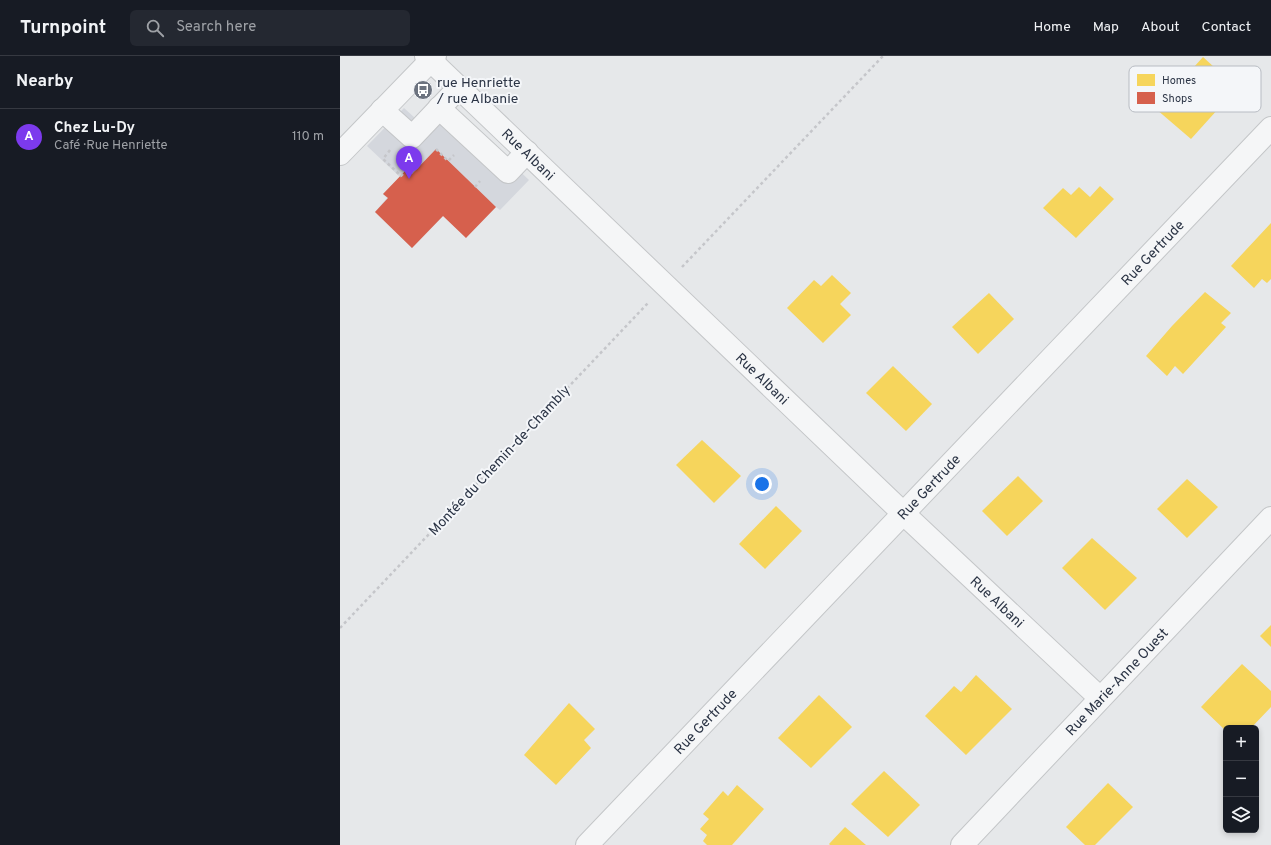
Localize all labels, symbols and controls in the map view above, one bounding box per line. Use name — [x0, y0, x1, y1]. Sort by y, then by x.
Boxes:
search box — [130, 10, 410, 46]
text: Turnpoint — [20, 16, 106, 40]
icon: search — [144, 17, 166, 39]
text: Search here — [176, 18, 256, 37]
text: Home — [1034, 19, 1071, 36]
text: Map — [1093, 19, 1119, 36]
text: About — [1141, 19, 1180, 36]
text: Contact — [1202, 19, 1251, 36]
legend — [1129, 66, 1261, 112]
text: Nearby — [16, 71, 73, 93]
text: Homes — [1162, 74, 1196, 88]
place label: rue Henriette / rue Albanie — [436, 75, 521, 108]
bus stop icon: rue Henriette / rue Albanie — [412, 79, 434, 101]
text: Shops — [1162, 92, 1192, 106]
text: Chez Lu-Dy — [54, 119, 135, 138]
street label: Rue Albani — [497, 126, 558, 185]
text: A — [24, 129, 34, 145]
text: 110 m — [292, 129, 324, 145]
text: Café · Rue Henriette — [54, 138, 168, 154]
pin: A — [396, 146, 422, 179]
street label: Rue Gertrude — [1118, 217, 1189, 290]
street label: Rue Albani — [731, 350, 792, 409]
street label: Montée du Chemin-de-Chambly — [426, 382, 574, 540]
street label: Rue Gertrude — [895, 452, 965, 524]
your location — [752, 474, 772, 494]
street label: Rue Albani — [966, 573, 1027, 632]
street label: Rue Marie-Anne Ouest — [1063, 625, 1173, 740]
street label: Rue Gertrude — [671, 686, 741, 759]
map controls — [1223, 725, 1259, 833]
button: + — [1223, 725, 1259, 761]
button: − — [1223, 761, 1259, 797]
button: layers — [1223, 797, 1259, 833]

